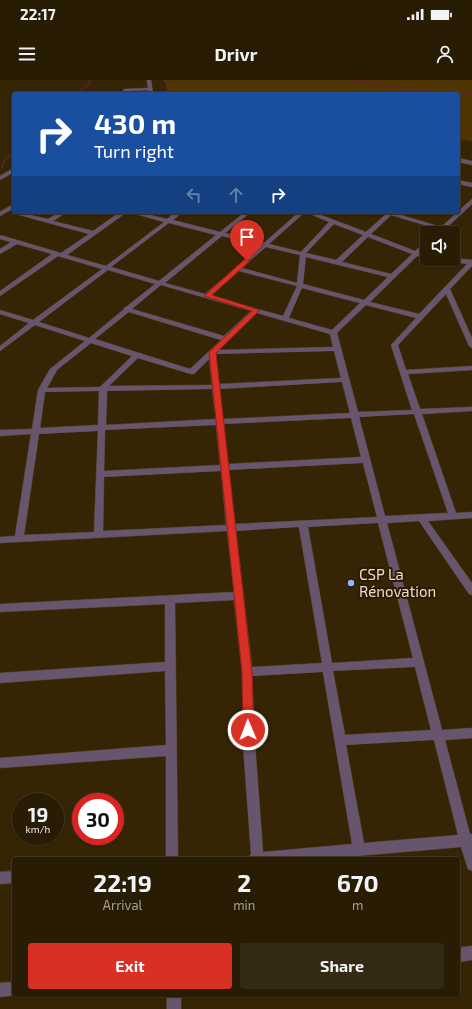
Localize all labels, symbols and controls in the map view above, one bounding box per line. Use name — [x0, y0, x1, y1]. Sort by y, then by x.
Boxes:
text: 22:17 — [20, 5, 56, 23]
icon: menu — [16, 43, 38, 65]
text: Drivr — [215, 43, 257, 65]
icon: person — [434, 43, 456, 65]
text: 430 m — [94, 106, 176, 140]
icon: right — [28, 108, 80, 160]
text: Turn right — [94, 140, 174, 162]
icon: left — [183, 184, 205, 206]
icon: ahead — [225, 184, 247, 206]
icon: right — [267, 184, 289, 206]
pin — [230, 220, 264, 261]
icon: arrive — [236, 226, 258, 248]
map controls — [420, 226, 460, 266]
button: sound — [420, 226, 460, 266]
place label: CSP La Rénovation — [359, 565, 436, 600]
marker: CSP La Rénovation — [346, 578, 356, 588]
position arrow — [227, 709, 269, 751]
speed limit sign: 30 — [72, 793, 124, 845]
text: 19 — [28, 802, 48, 826]
text: km/h — [26, 823, 50, 835]
text: 22:19 — [93, 868, 152, 897]
text: 2 — [237, 868, 251, 897]
text: 670 — [337, 868, 379, 897]
text: Arrival — [103, 897, 142, 913]
text: min — [233, 897, 255, 913]
text: m — [352, 897, 363, 913]
button: Exit — [28, 943, 232, 989]
button: Share — [240, 943, 444, 989]

